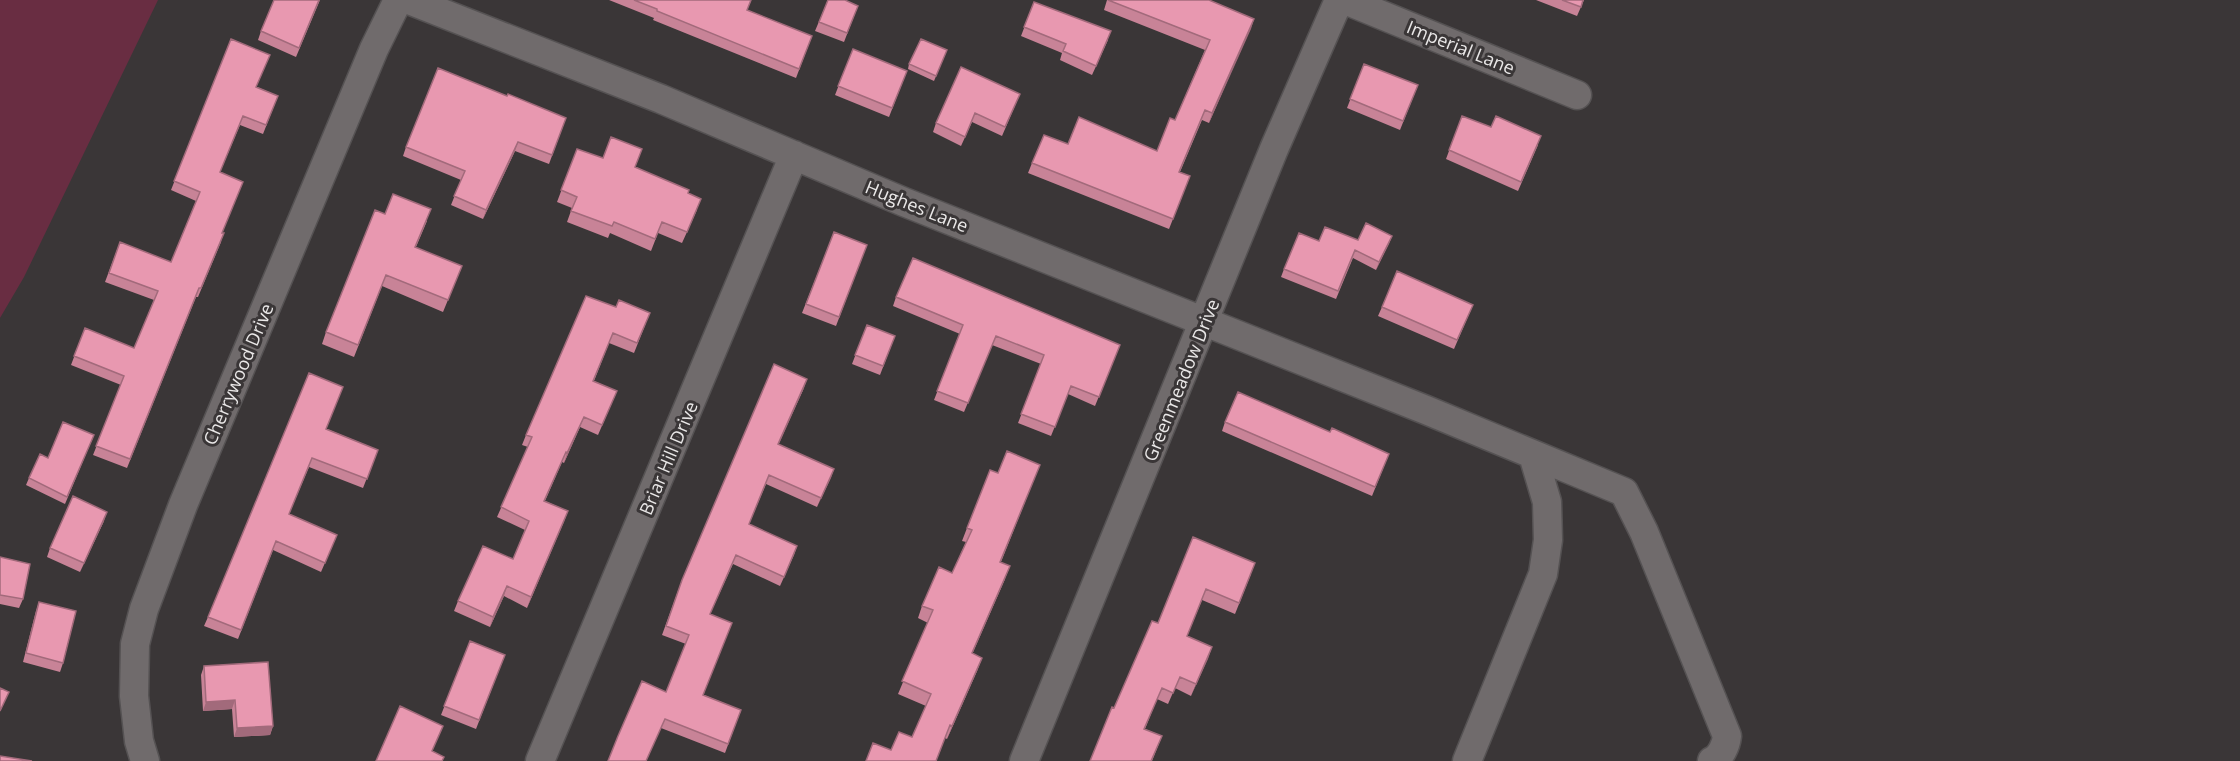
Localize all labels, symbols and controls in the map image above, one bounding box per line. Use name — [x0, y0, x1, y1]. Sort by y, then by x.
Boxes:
street label: Imperial Lane — [1403, 14, 1519, 80]
street label: Hughes Lane — [862, 174, 972, 238]
street label: Greenmeadow Drive — [1137, 295, 1225, 465]
street label: Cherrywood Drive — [197, 300, 279, 448]
street label: Briar Hill Drive — [633, 398, 703, 518]

